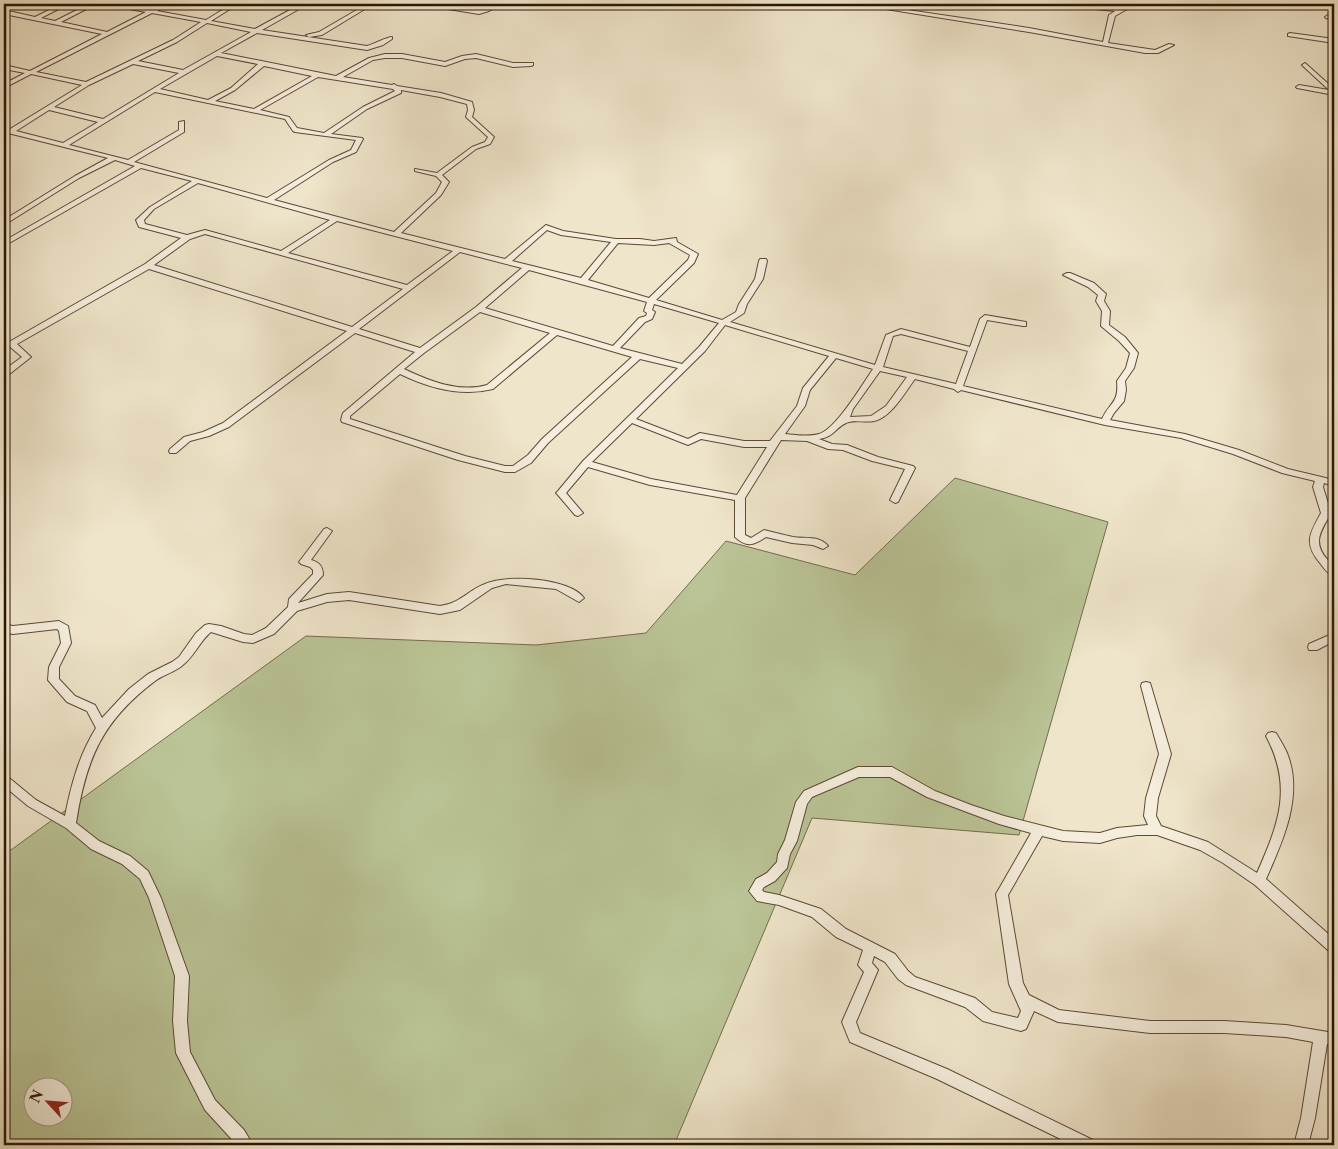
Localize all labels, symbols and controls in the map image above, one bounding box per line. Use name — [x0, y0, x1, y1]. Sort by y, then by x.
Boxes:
north arrow — [22, 1076, 72, 1126]
text: N — [26, 1087, 47, 1106]

